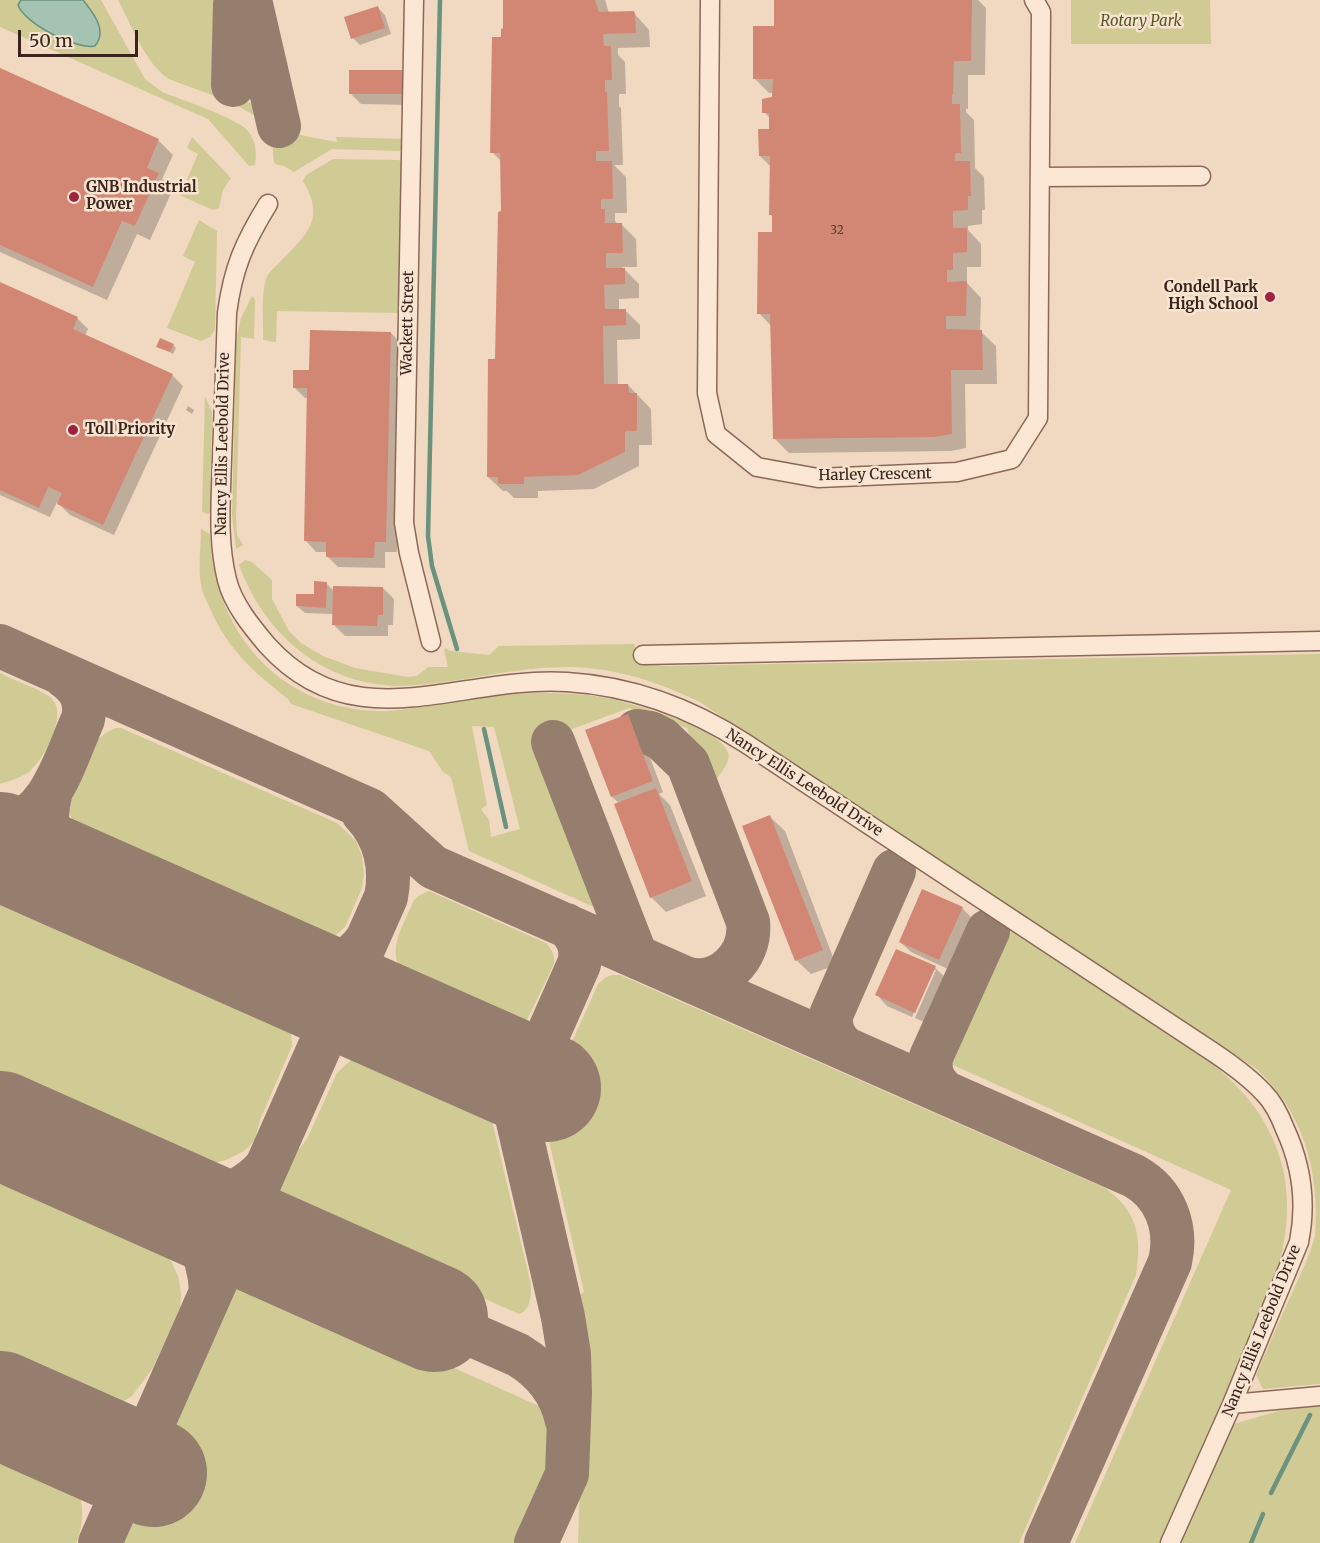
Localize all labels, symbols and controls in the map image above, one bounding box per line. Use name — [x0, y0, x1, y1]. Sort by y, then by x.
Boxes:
park label: Rotary Park — [1100, 13, 1182, 31]
scale bar — [21, 18, 141, 56]
text: 50 m — [29, 29, 73, 52]
place label: GNB Industrial Power — [86, 179, 197, 214]
marker: GNB Industrial Power — [67, 190, 81, 204]
house number: 32 — [830, 224, 844, 238]
street label: Wackett Street — [398, 270, 418, 376]
place label: Condell Park High School — [1164, 279, 1258, 314]
marker: Condell Park High School — [1263, 290, 1277, 304]
street label: Nancy Ellis Leebold Drive — [212, 352, 234, 536]
place label: Toll Priority — [85, 421, 175, 439]
marker: Toll Priority — [66, 423, 80, 437]
street label: Harley Crescent — [818, 465, 932, 485]
street label: Nancy Ellis Leebold Drive — [722, 725, 886, 841]
street label: Nancy Ellis Leebold Drive — [1219, 1243, 1305, 1419]

